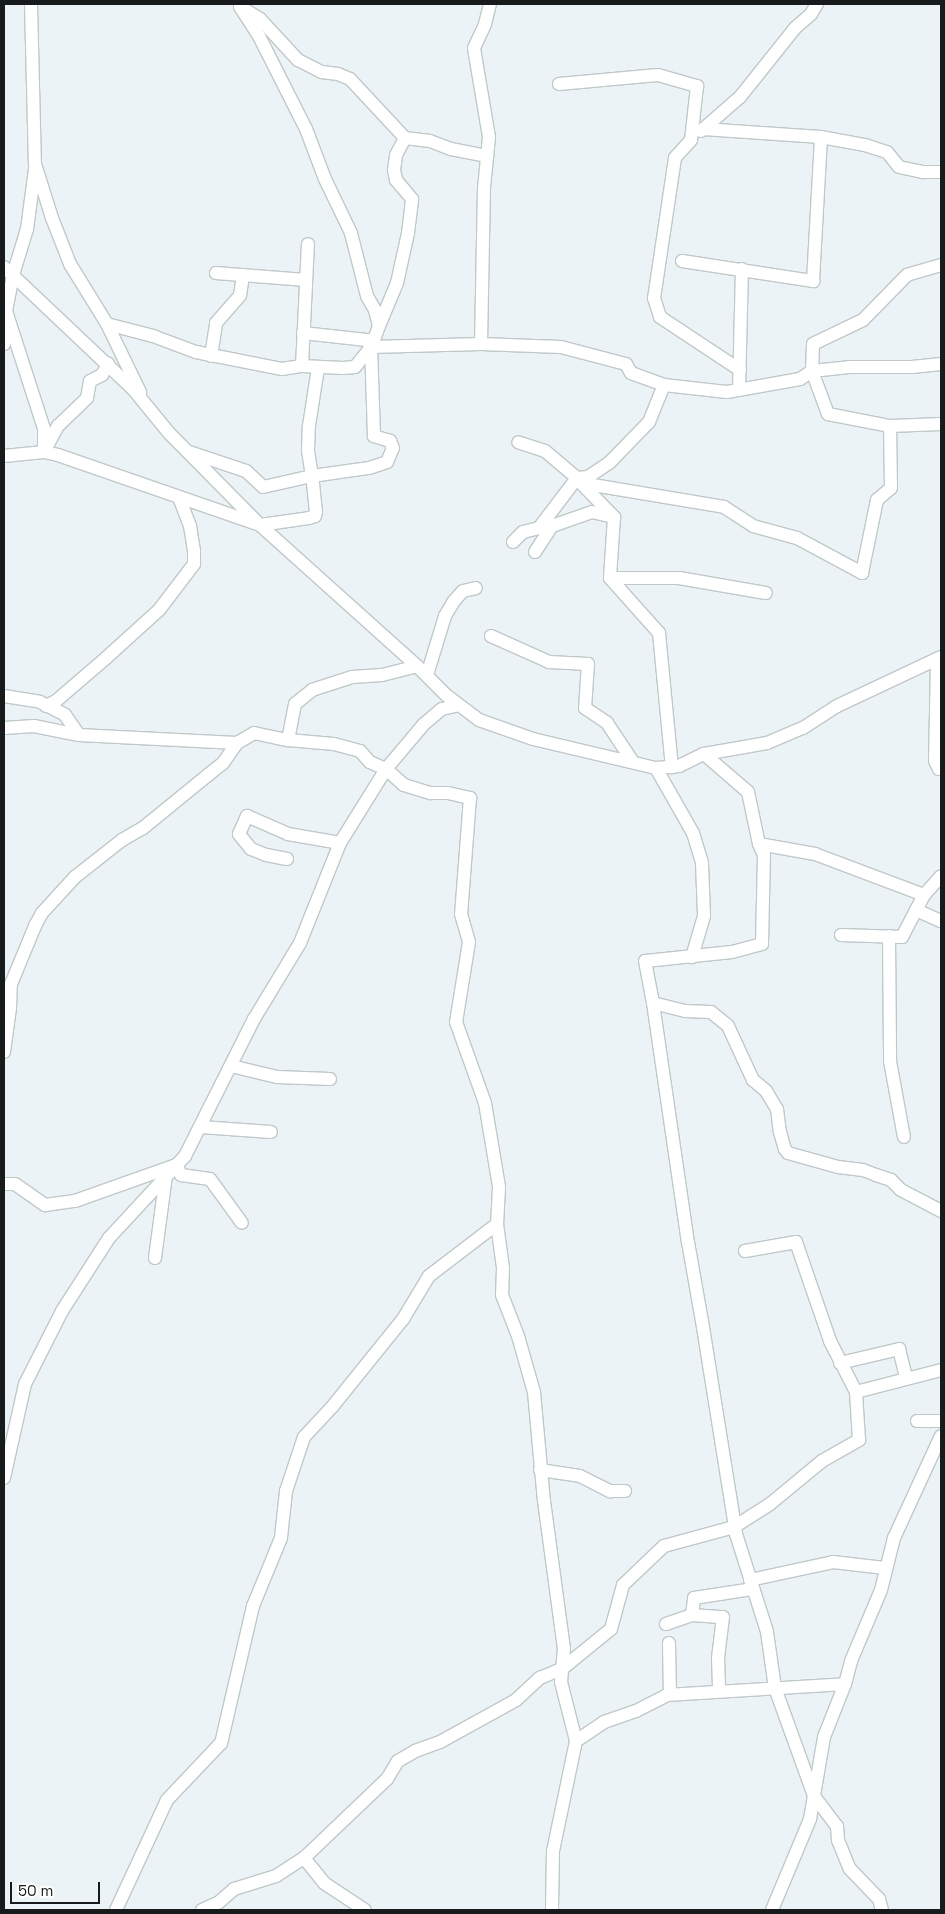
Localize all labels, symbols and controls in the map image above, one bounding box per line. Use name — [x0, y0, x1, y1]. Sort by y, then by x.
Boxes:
scale bar — [12, 1872, 102, 1904]
text: 50 m — [18, 1881, 53, 1900]

